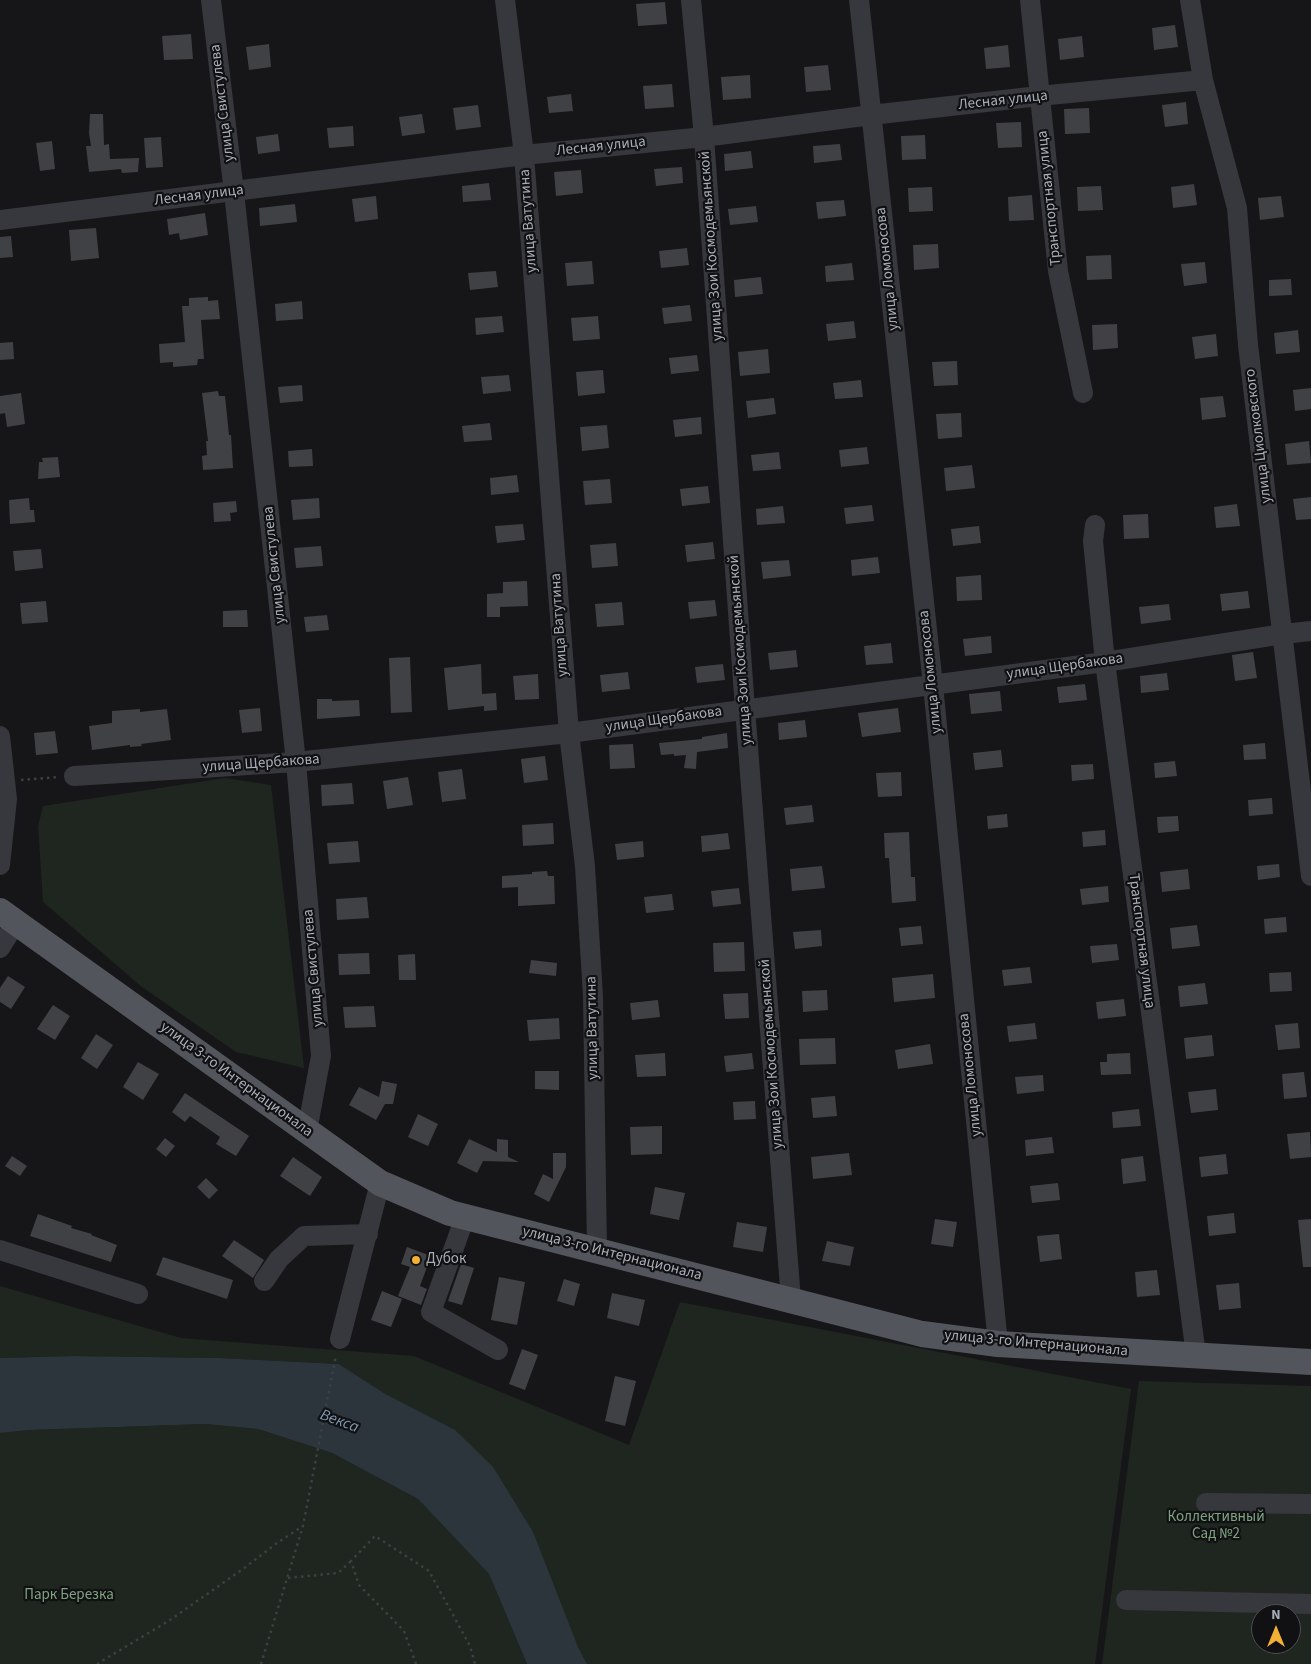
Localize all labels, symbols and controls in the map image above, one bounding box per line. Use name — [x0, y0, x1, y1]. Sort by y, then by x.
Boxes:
street label: улица Свистулева — [207, 43, 239, 163]
street label: Лесная улица — [957, 87, 1049, 115]
street label: Транспортная улица — [1034, 130, 1066, 266]
street label: Лесная улица — [555, 133, 647, 161]
street label: улица Зои Космодемьянской — [696, 150, 728, 342]
street label: улица Ватутина — [516, 169, 542, 273]
street label: Лесная улица — [153, 182, 245, 210]
street label: улица Ломоносова — [873, 206, 903, 332]
street label: улица Циолковского — [1242, 368, 1276, 504]
street label: улица Свистулева — [260, 505, 290, 625]
street label: улица Зои Космодемьянской — [725, 554, 757, 746]
street label: улица Ватутина — [547, 573, 573, 677]
street label: улица Ломоносова — [916, 609, 946, 735]
street label: улица Щербакова — [1006, 650, 1124, 684]
street label: улица Щербакова — [605, 703, 723, 737]
street label: улица Щербакова — [202, 751, 320, 777]
street label: Транспортная улица — [1124, 873, 1158, 1009]
street label: улица Свистулева — [300, 908, 328, 1028]
street label: улица Зои Космодемьянской — [756, 958, 788, 1150]
street label: улица Ватутина — [583, 976, 603, 1080]
street label: улица Ломоносова — [956, 1012, 986, 1138]
street label: улица 3-го Интернационала — [156, 1019, 316, 1141]
street label: улица 3-го Интернационала — [520, 1223, 704, 1285]
place label: Дубок — [426, 1251, 466, 1269]
marker: Дубок — [410, 1254, 422, 1266]
street label: улица 3-го Интернационала — [943, 1327, 1129, 1361]
water label: Векса — [317, 1406, 361, 1438]
park label: Коллективный Сад №2 — [1167, 1509, 1265, 1544]
park label: Парк Березка — [24, 1587, 114, 1605]
north arrow — [1251, 1604, 1301, 1654]
text: N — [1271, 1605, 1281, 1625]

